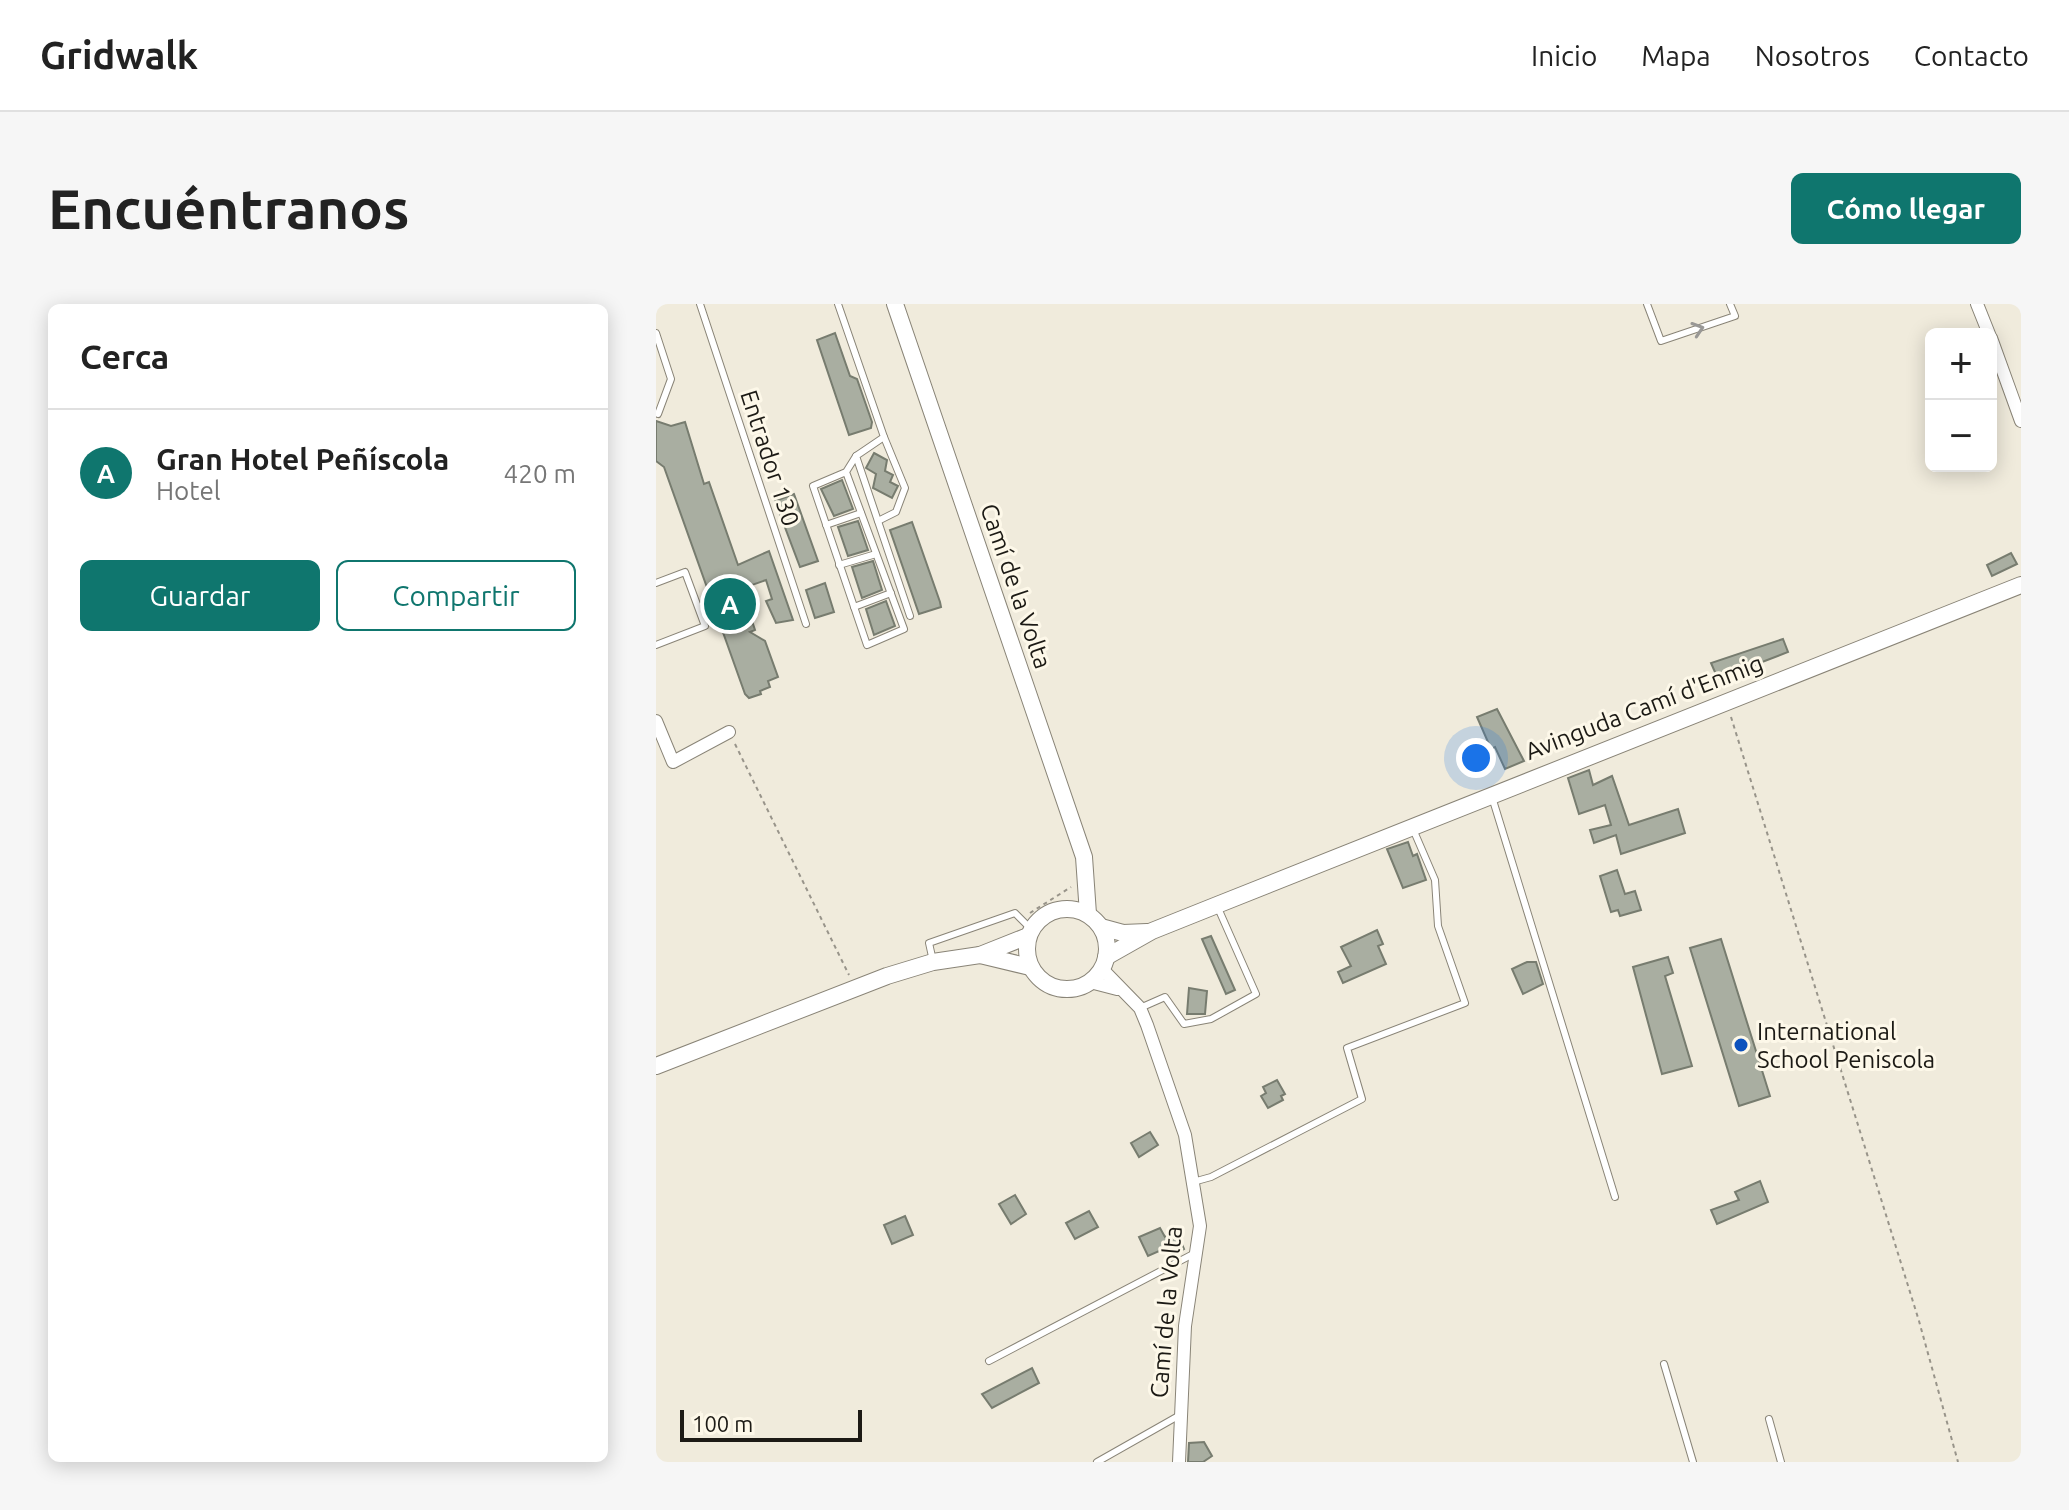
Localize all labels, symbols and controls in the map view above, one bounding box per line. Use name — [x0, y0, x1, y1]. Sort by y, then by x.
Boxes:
text: Gridwalk — [40, 34, 198, 76]
text: Inicio — [1531, 40, 1597, 71]
text: Mapa — [1641, 40, 1711, 71]
text: Nosotros — [1755, 40, 1870, 71]
text: Contacto — [1914, 40, 2029, 71]
button: Cómo llegar — [1791, 173, 2021, 244]
text: Encuéntranos — [48, 177, 409, 240]
one-way arrow — [1690, 322, 1704, 338]
map controls — [1925, 328, 1997, 472]
button: + — [1925, 328, 1997, 400]
text: Cerca — [80, 337, 169, 375]
street label: Entrador 130 — [735, 387, 805, 529]
button: − — [1925, 400, 1997, 472]
text: Gran Hotel Peñíscola — [156, 442, 449, 476]
text: A — [97, 459, 115, 488]
text: 420 m — [504, 459, 576, 488]
text: Hotel — [156, 476, 221, 505]
street label: Camí de la Volta — [975, 500, 1057, 672]
button: Guardar — [80, 560, 320, 631]
button: Compartir — [336, 560, 576, 631]
pin: A — [704, 574, 756, 634]
street label: Avinguda Camí d'Enmig — [1521, 649, 1767, 765]
your location — [1456, 738, 1496, 778]
place label: International School Peniscola — [1757, 1018, 1935, 1073]
marker: International School Peniscola — [1732, 1036, 1750, 1054]
street label: Camí de la Volta — [1145, 1225, 1187, 1399]
scale bar — [680, 1406, 862, 1442]
text: 100 m — [692, 1411, 753, 1436]

